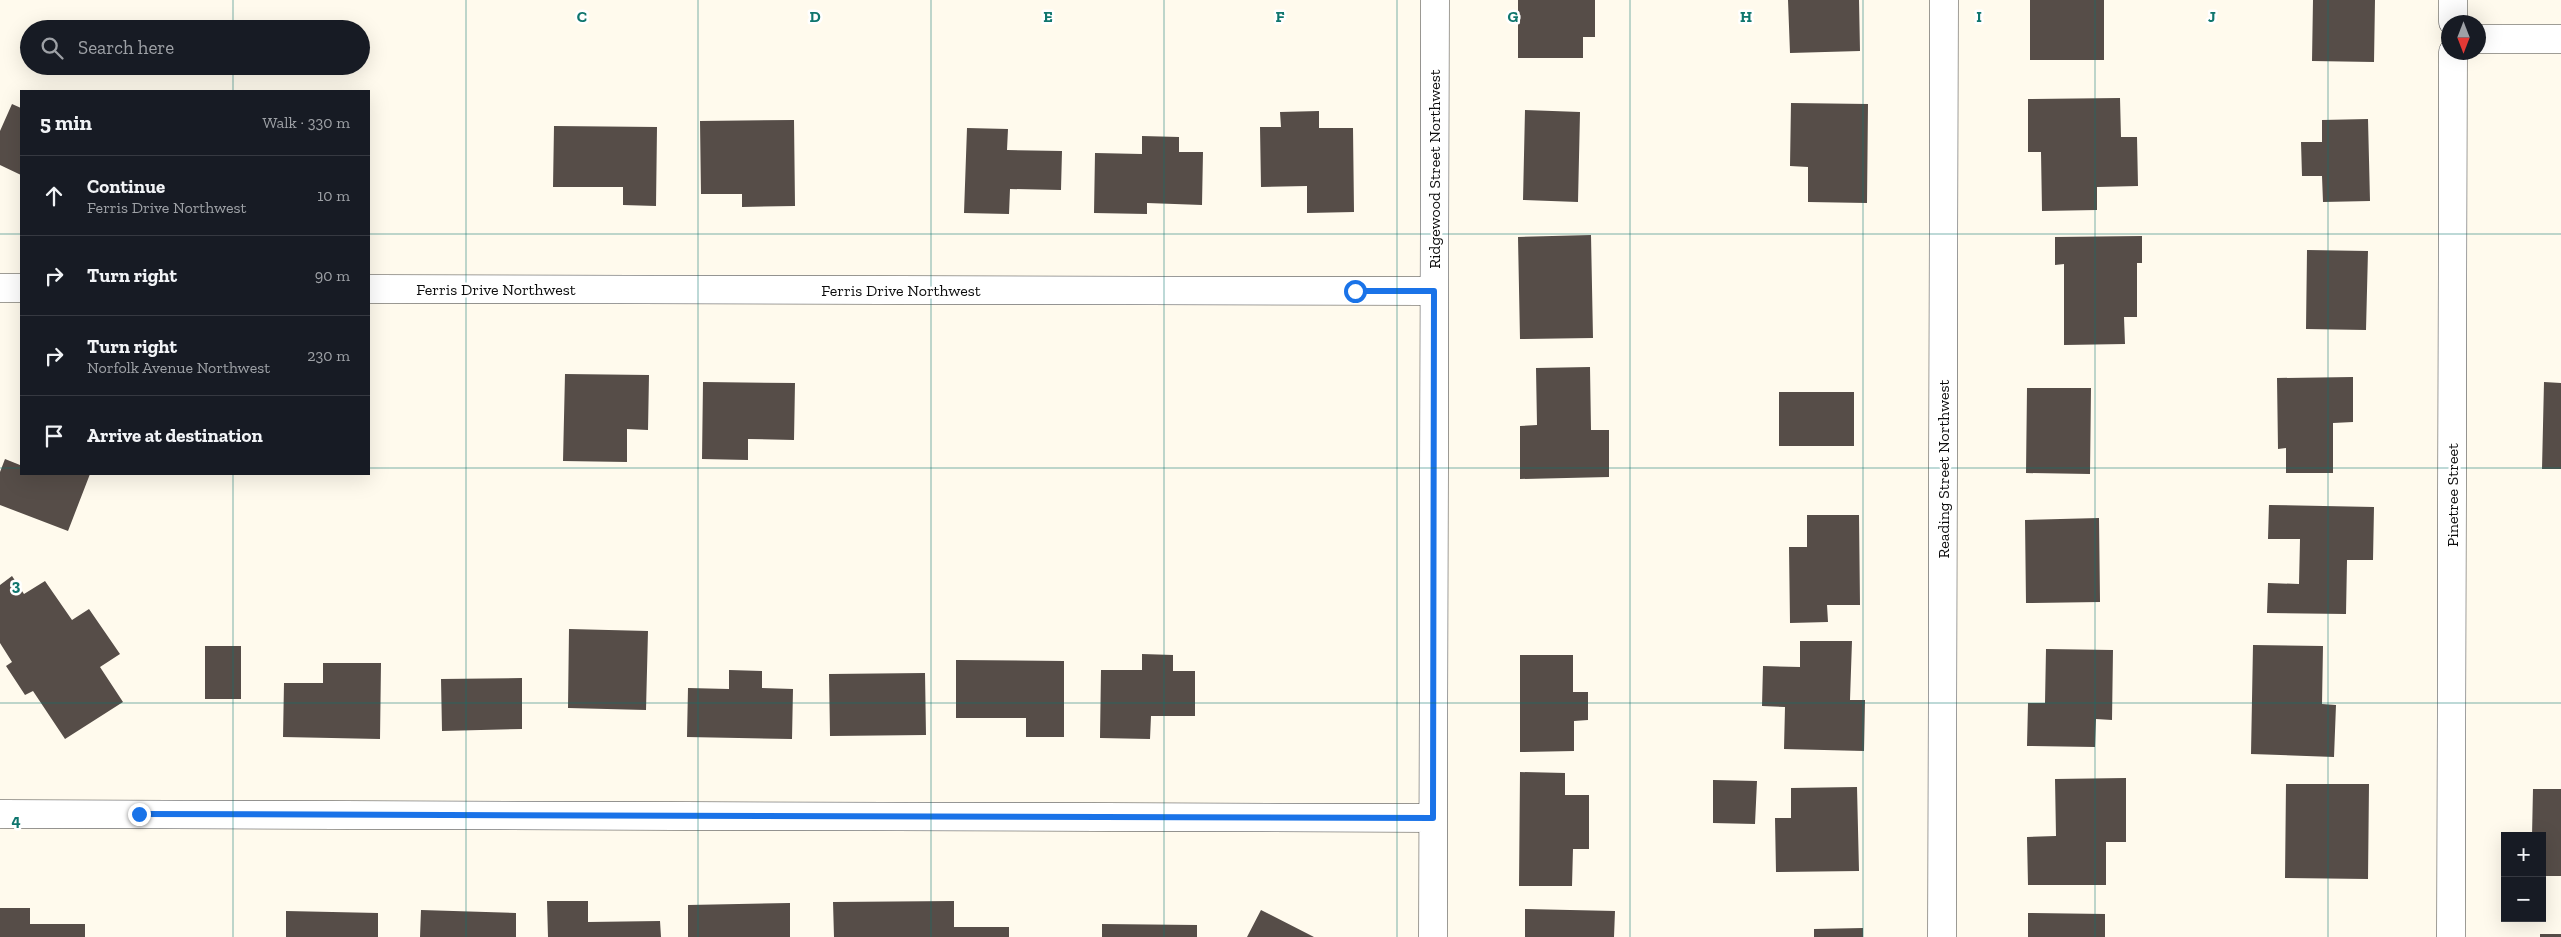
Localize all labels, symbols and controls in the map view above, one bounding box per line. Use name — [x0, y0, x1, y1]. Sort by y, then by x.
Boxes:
text: C — [577, 7, 587, 26]
text: D — [809, 7, 821, 26]
text: E — [1043, 7, 1053, 26]
text: F — [1275, 7, 1285, 26]
text: G — [1508, 7, 1519, 26]
text: H — [1740, 7, 1752, 26]
text: I — [1976, 7, 1982, 26]
text: J — [2208, 7, 2216, 26]
north arrow — [2441, 15, 2486, 60]
search box — [20, 20, 370, 75]
icon: search — [38, 34, 66, 62]
text: Search here — [78, 36, 174, 59]
street label: Ridgewood Street Northwest — [1425, 69, 1444, 269]
text: 5 min — [40, 110, 92, 135]
text: Walk · 330 m — [262, 113, 350, 132]
text: Continue — [87, 175, 165, 198]
icon: ahead — [40, 182, 68, 210]
text: 10 m — [317, 186, 350, 205]
text: Ferris Drive Northwest — [87, 198, 247, 217]
icon: right — [40, 262, 68, 290]
text: Turn right — [87, 264, 177, 287]
text: 90 m — [315, 266, 350, 285]
street label: Ferris Drive Northwest — [416, 280, 576, 299]
route start — [1344, 280, 1367, 303]
street label: Ferris Drive Northwest — [821, 281, 981, 300]
text: Turn right — [87, 335, 177, 358]
icon: right — [40, 342, 68, 370]
text: 230 m — [307, 346, 350, 365]
text: Norfolk Avenue Northwest — [87, 358, 270, 377]
street label: Reading Street Northwest — [1934, 379, 1953, 559]
icon: arrive — [40, 422, 68, 450]
text: Arrive at destination — [87, 424, 263, 447]
street label: Pinetree Street — [2443, 443, 2462, 547]
text: 3 — [12, 576, 21, 595]
route end — [128, 803, 151, 826]
text: 4 — [11, 811, 21, 830]
map controls — [2501, 832, 2546, 922]
button: + — [2501, 832, 2546, 877]
button: − — [2501, 877, 2546, 922]

